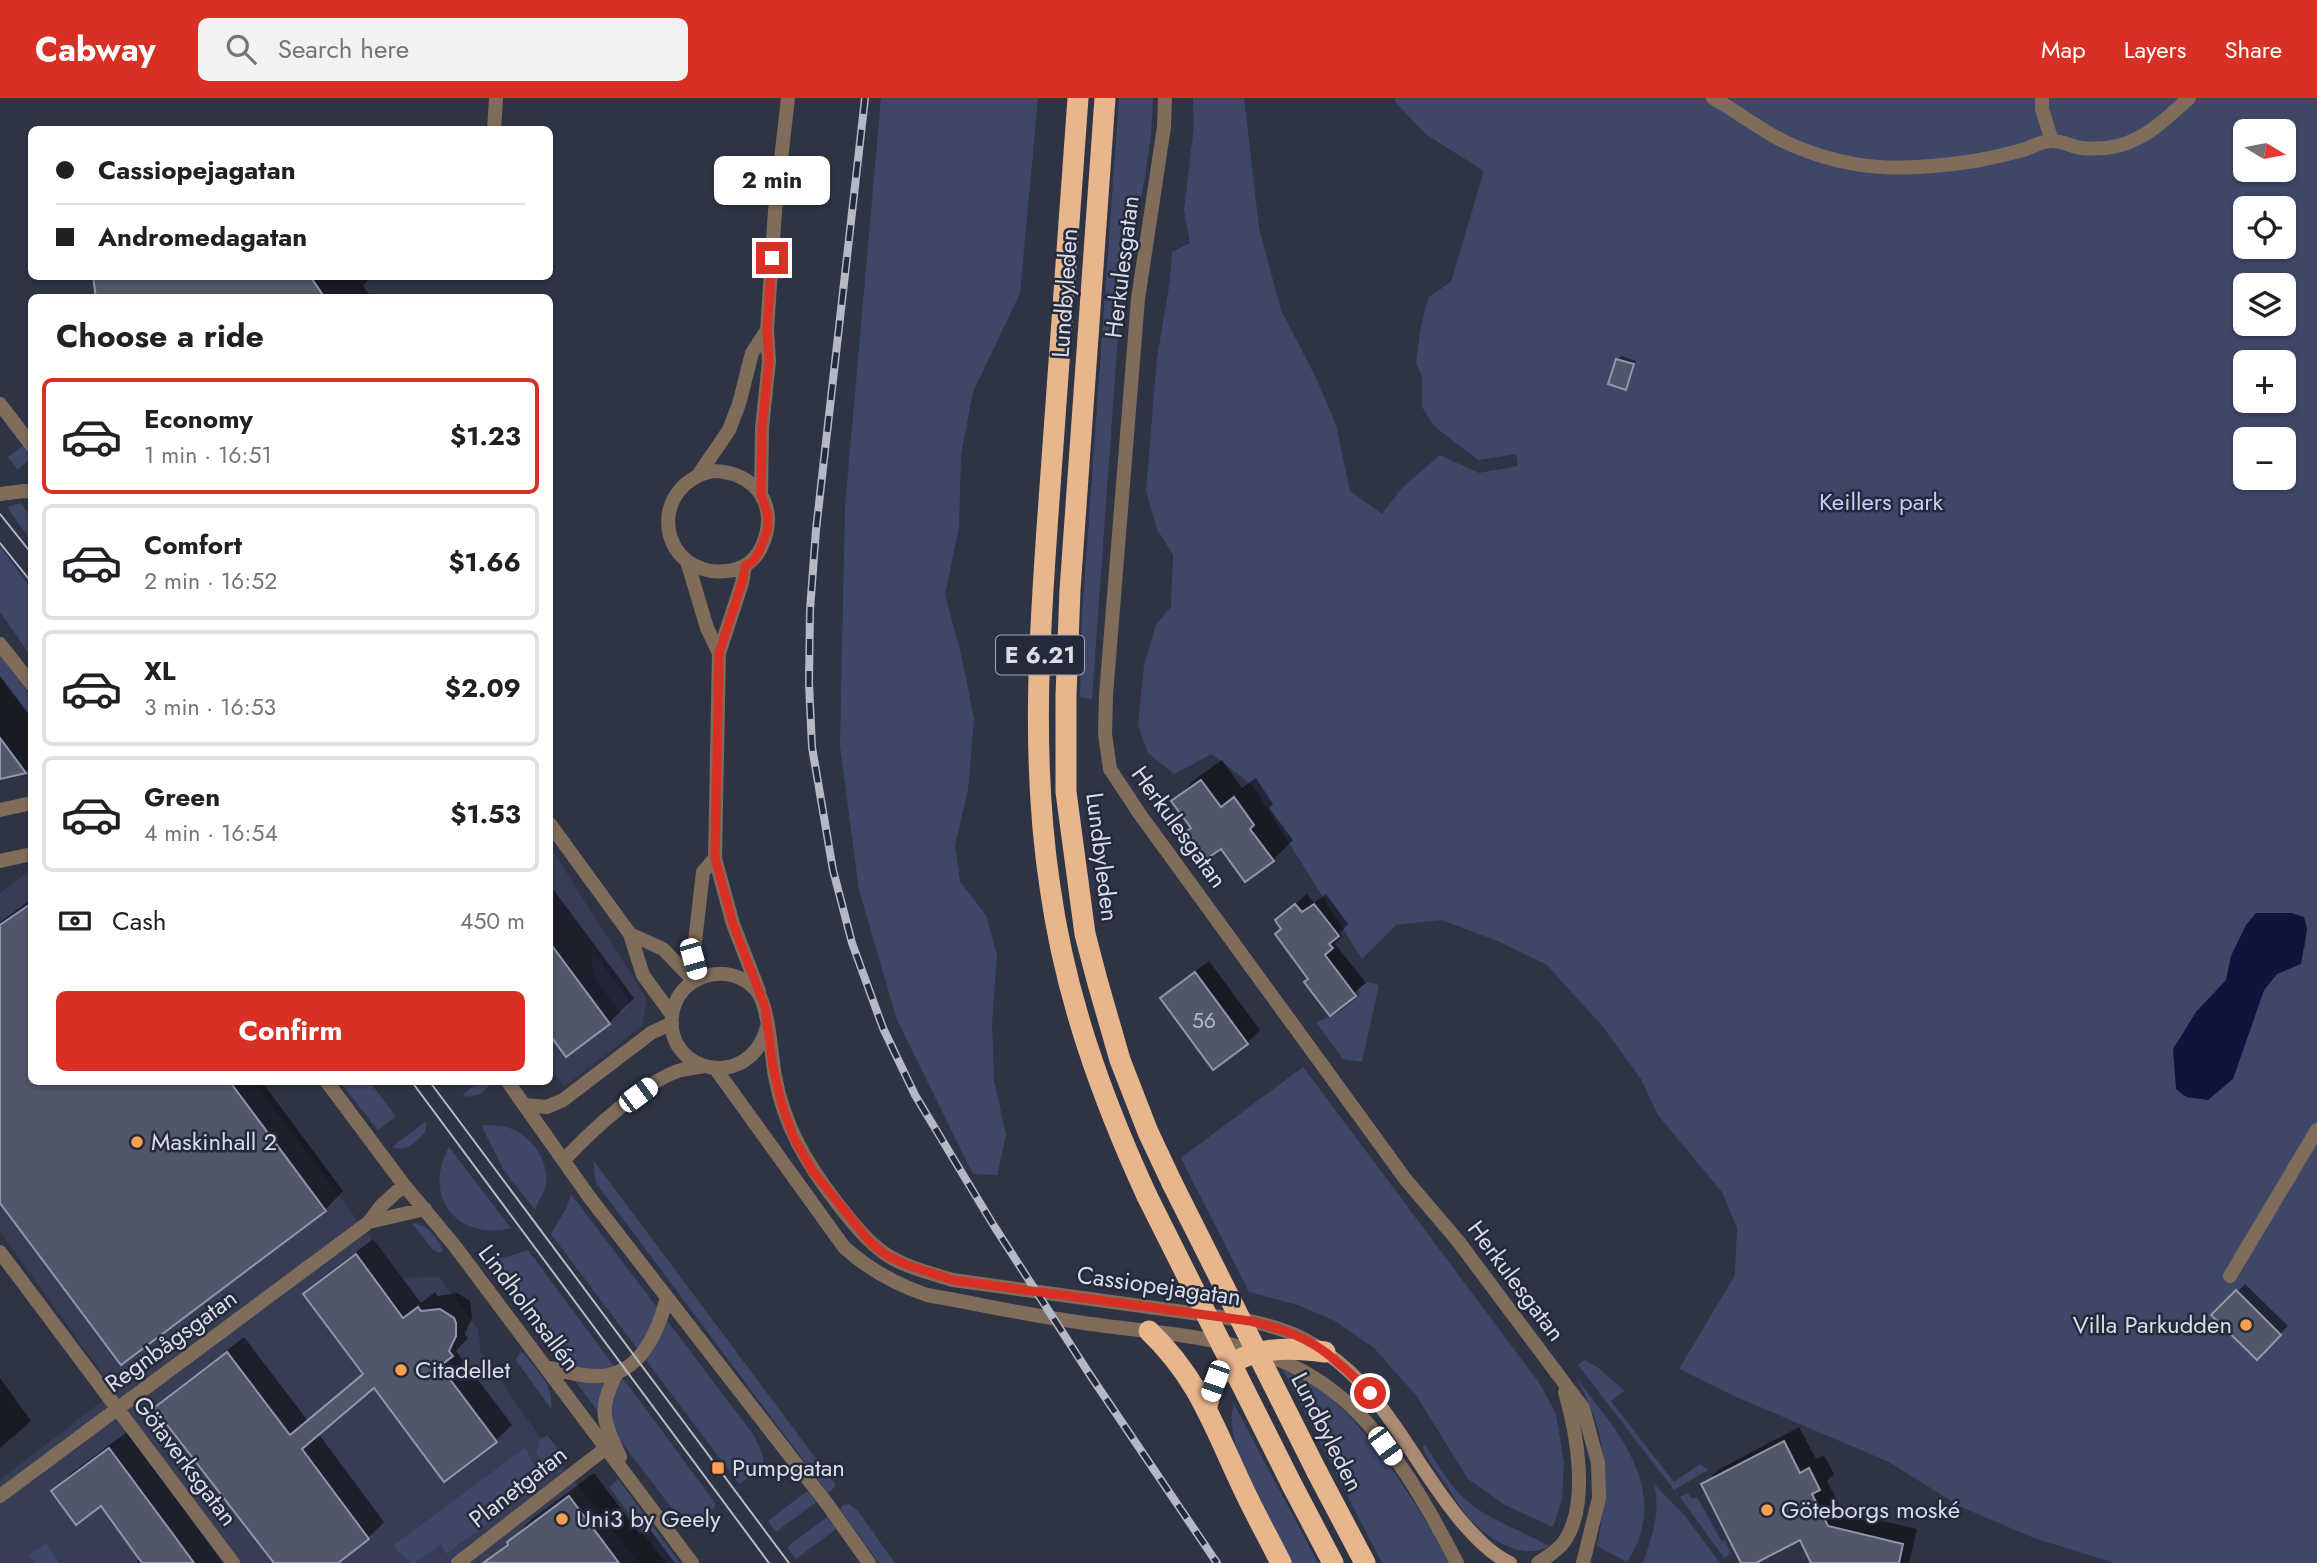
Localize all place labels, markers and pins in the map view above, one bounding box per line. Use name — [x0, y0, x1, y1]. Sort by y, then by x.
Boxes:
place label: Maskinhall 2 — [151, 1124, 277, 1159]
marker: Maskinhall 2 — [129, 1134, 145, 1150]
place label: Villa Parkudden — [2073, 1307, 2232, 1342]
marker: Villa Parkudden — [2238, 1317, 2254, 1333]
place label: Citadellet — [415, 1352, 510, 1387]
marker: Citadellet — [393, 1362, 409, 1378]
place label: Pumpgatan — [732, 1450, 845, 1485]
marker: Pumpgatan — [710, 1460, 726, 1476]
place label: Göteborgs moské — [1781, 1492, 1960, 1527]
place label: Uni3 by Geely — [576, 1501, 721, 1536]
marker: Göteborgs moské — [1759, 1502, 1775, 1518]
marker: Uni3 by Geely — [554, 1511, 570, 1527]

